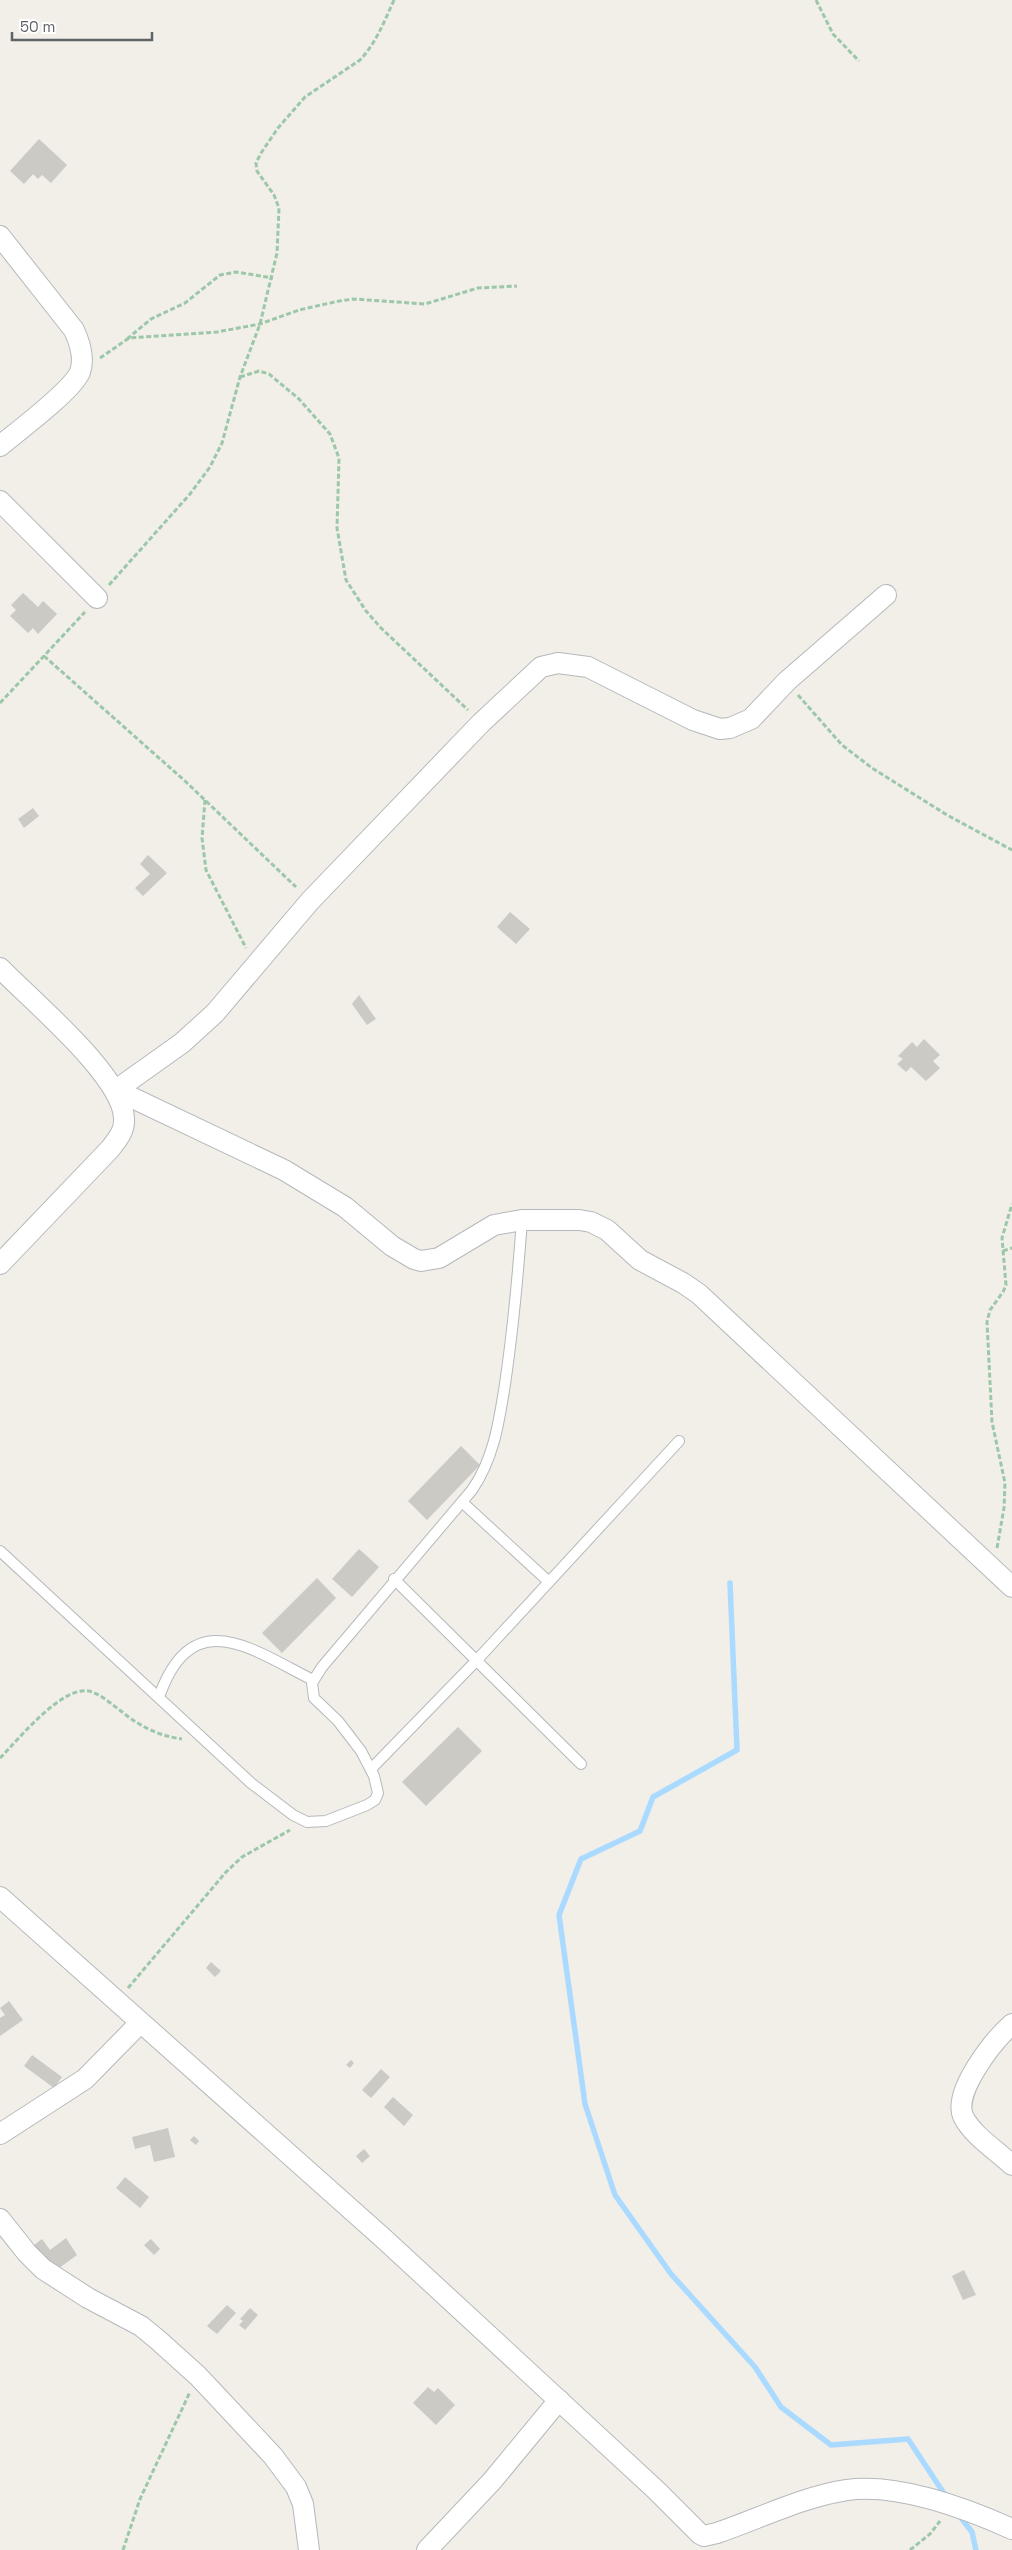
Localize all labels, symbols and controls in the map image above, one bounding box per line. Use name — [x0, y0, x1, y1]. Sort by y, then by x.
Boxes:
scale bar — [12, 10, 152, 42]
text: 50 m — [20, 17, 55, 36]

